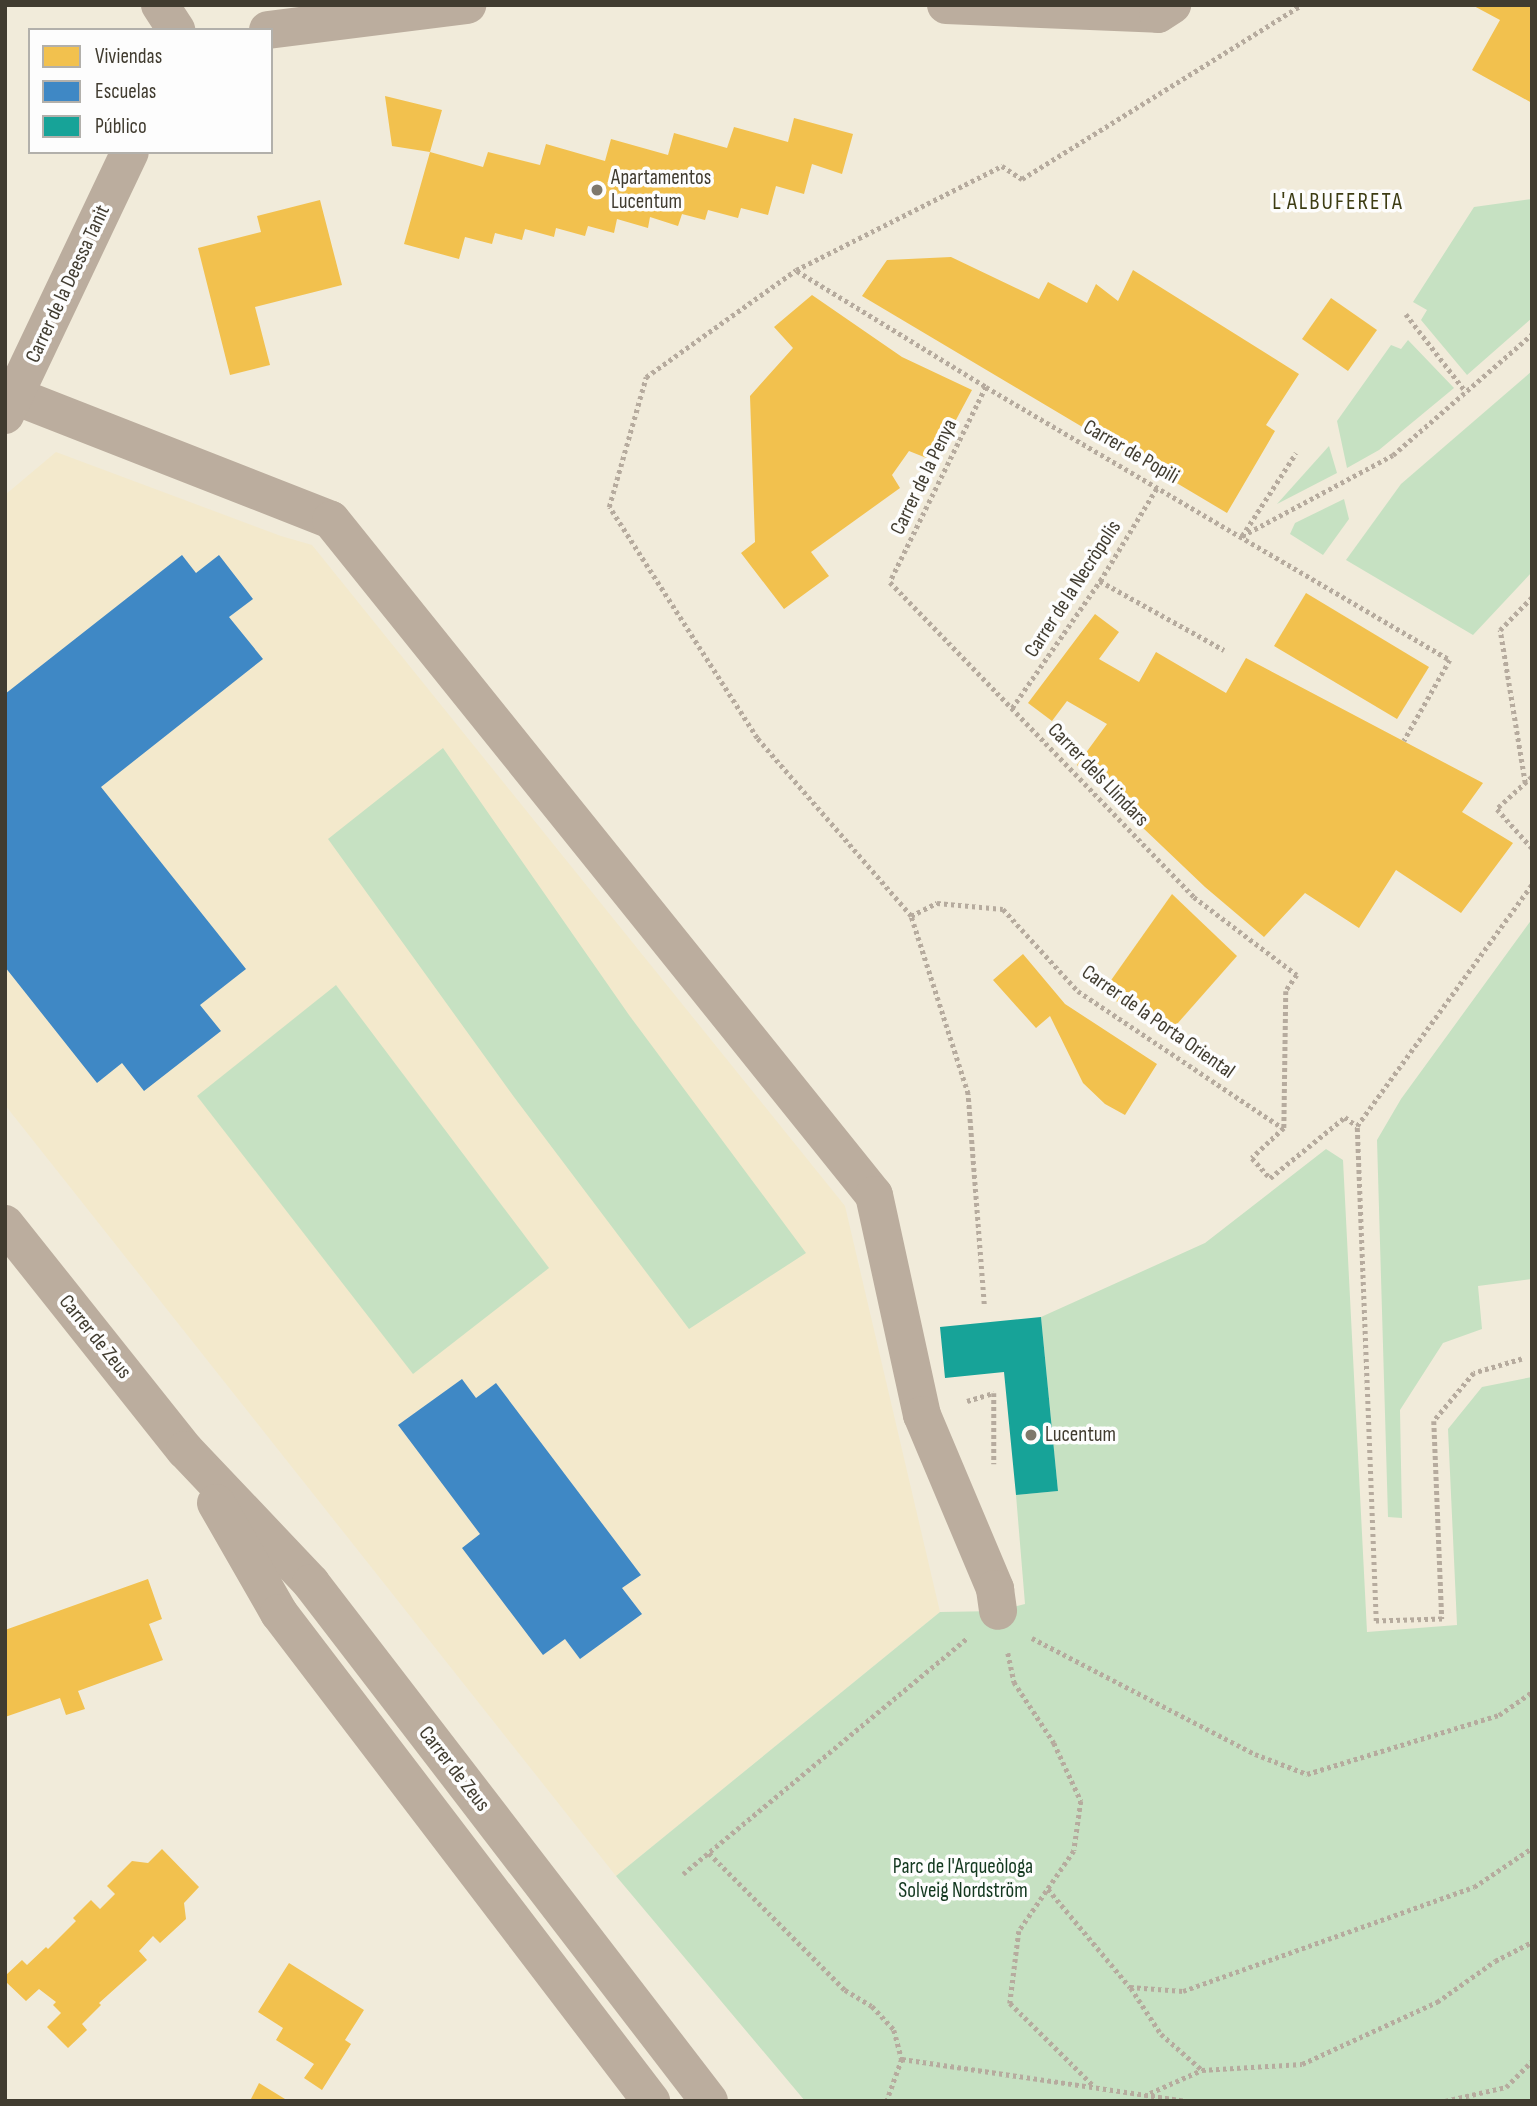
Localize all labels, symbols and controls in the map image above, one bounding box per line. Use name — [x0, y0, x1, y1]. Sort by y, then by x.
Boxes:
legend — [28, 28, 273, 154]
text: Viviendas — [95, 44, 162, 69]
text: Escuelas — [95, 79, 156, 104]
text: Público — [95, 114, 147, 139]
place label: Apartamentos Lucentum — [611, 165, 711, 215]
marker: Apartamentos Lucentum — [589, 182, 605, 198]
district label: L'ALBUFERETA — [1274, 188, 1402, 216]
street label: Carrer de la Deessa Tanit — [20, 201, 116, 367]
street label: Carrer de Popili — [1079, 414, 1183, 490]
street label: Carrer de la Penya — [885, 415, 963, 539]
street label: Carrer de la Necròpolis — [1019, 516, 1127, 662]
street label: Carrer dels Llindars — [1042, 718, 1154, 832]
street label: Carrer de la Porta Oriental — [1077, 960, 1239, 1084]
street label: Carrer de Zeus — [53, 1290, 137, 1384]
place label: Lucentum — [1045, 1422, 1116, 1448]
marker: Lucentum — [1023, 1427, 1039, 1443]
street label: Carrer de Zeus — [413, 1721, 495, 1817]
park label: Parc de l'Arqueòloga Solveig Nordström — [893, 1854, 1033, 1904]

